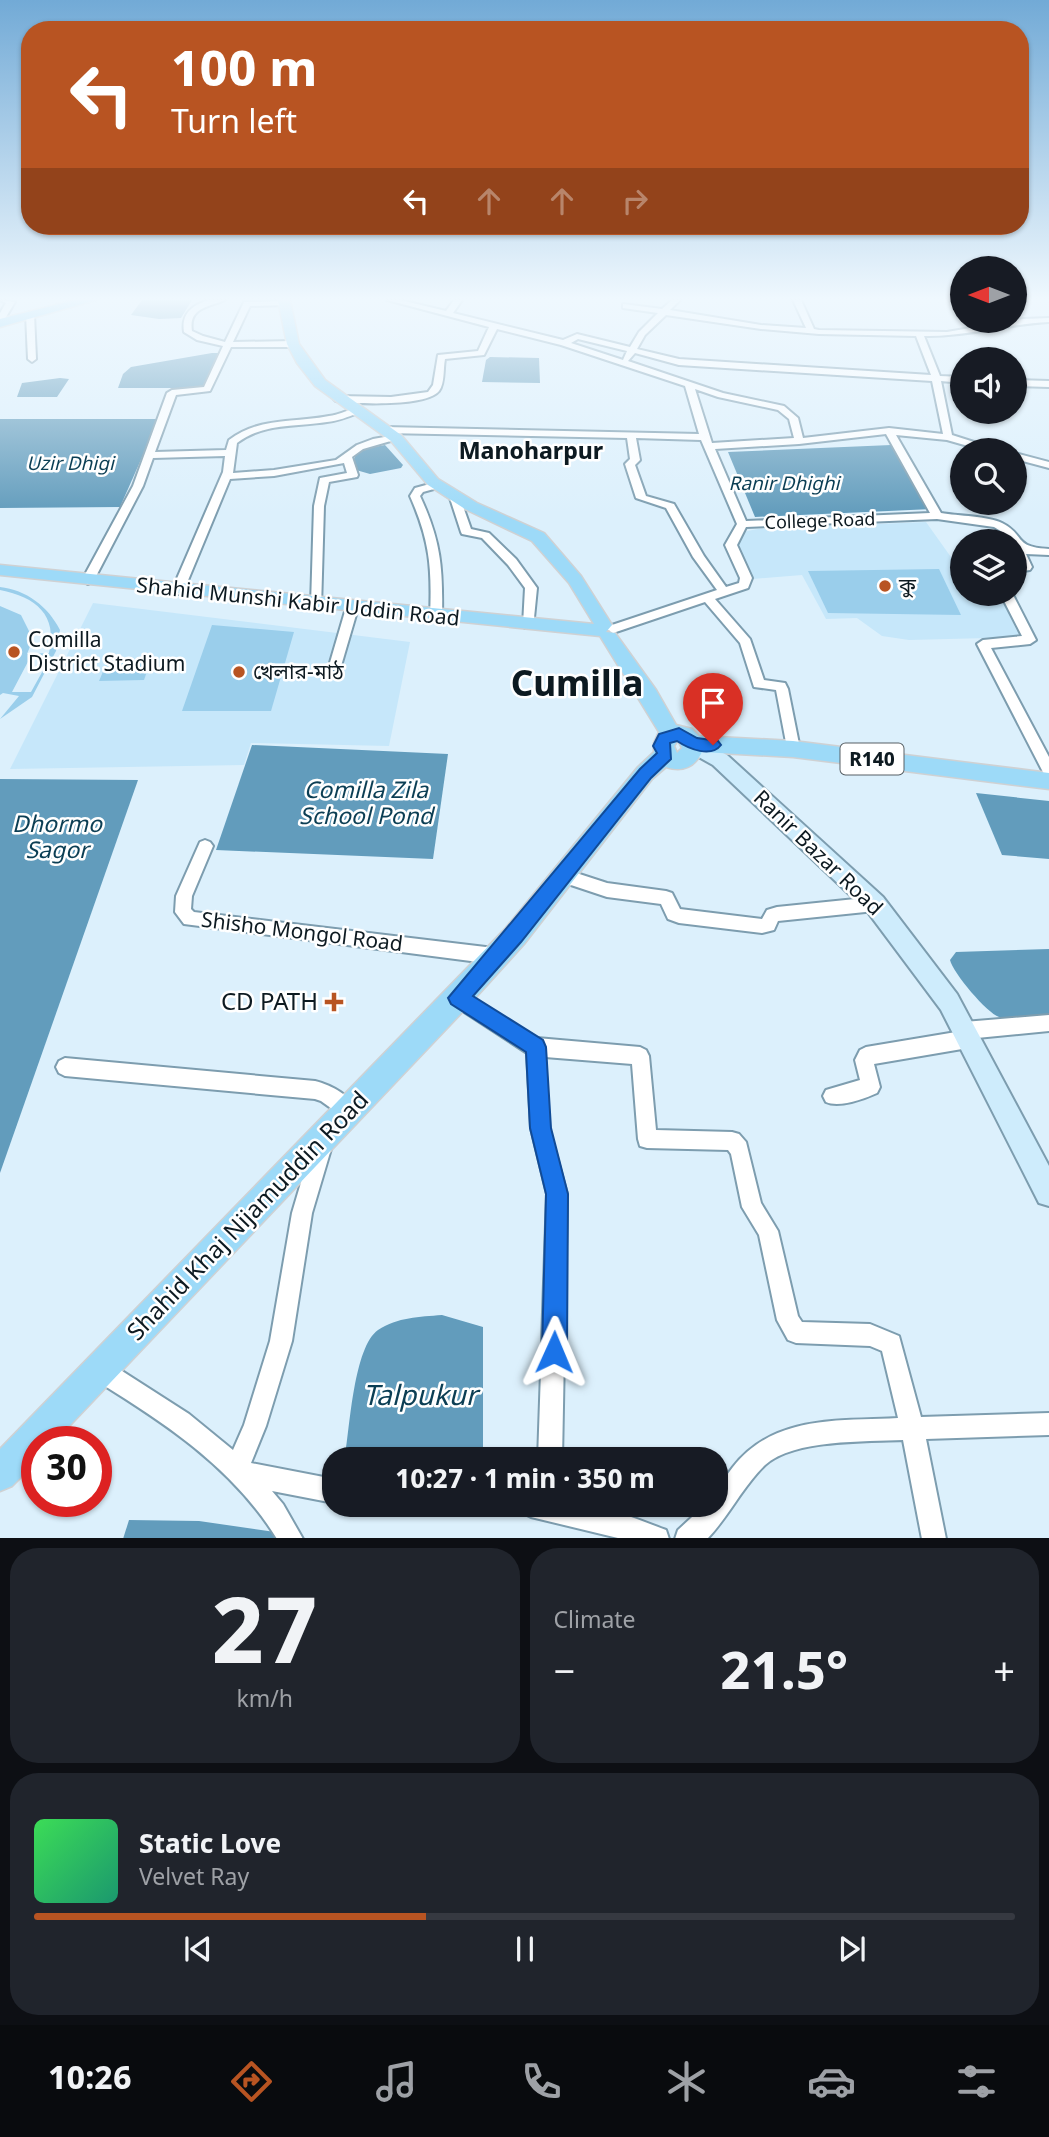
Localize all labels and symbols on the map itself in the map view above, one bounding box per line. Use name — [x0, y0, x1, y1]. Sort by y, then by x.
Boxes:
north arrow — [950, 256, 1027, 332]
district label: Manoharpur — [459, 438, 604, 468]
water label: Uzir Dhigi — [26, 453, 116, 478]
water label: Ranir Dhighi — [729, 473, 841, 498]
street label: College Road — [764, 508, 876, 536]
street label: Shahid Munshi Kabir Uddin Road — [135, 573, 461, 635]
place label: কু — [898, 574, 917, 602]
marker: কু — [877, 578, 893, 594]
place label: Comilla District Stadium — [28, 628, 185, 680]
marker: Comilla District Stadium — [6, 644, 22, 660]
place label: খেলার-মাঠ — [253, 660, 344, 688]
marker: খেলার-মাঠ — [231, 664, 247, 680]
district label: Cumilla — [511, 664, 643, 710]
pin — [683, 673, 743, 745]
road number: R140 — [840, 744, 903, 774]
water label: Comilla Zila School Pond — [299, 777, 436, 833]
street label: Ranir Bazar Road — [746, 786, 887, 923]
water label: Dhormo Sagor — [12, 811, 103, 867]
street label: Shisho Mongol Road — [199, 908, 404, 960]
place label: CD PATH — [221, 988, 318, 1020]
marker: CD PATH — [324, 992, 344, 1012]
street label: Shahid Khaj Nijamuddin Road — [122, 1086, 377, 1349]
position arrow — [517, 1315, 591, 1389]
water label: Talpukur — [363, 1379, 481, 1416]
speed limit sign: 30 — [21, 1426, 112, 1517]

